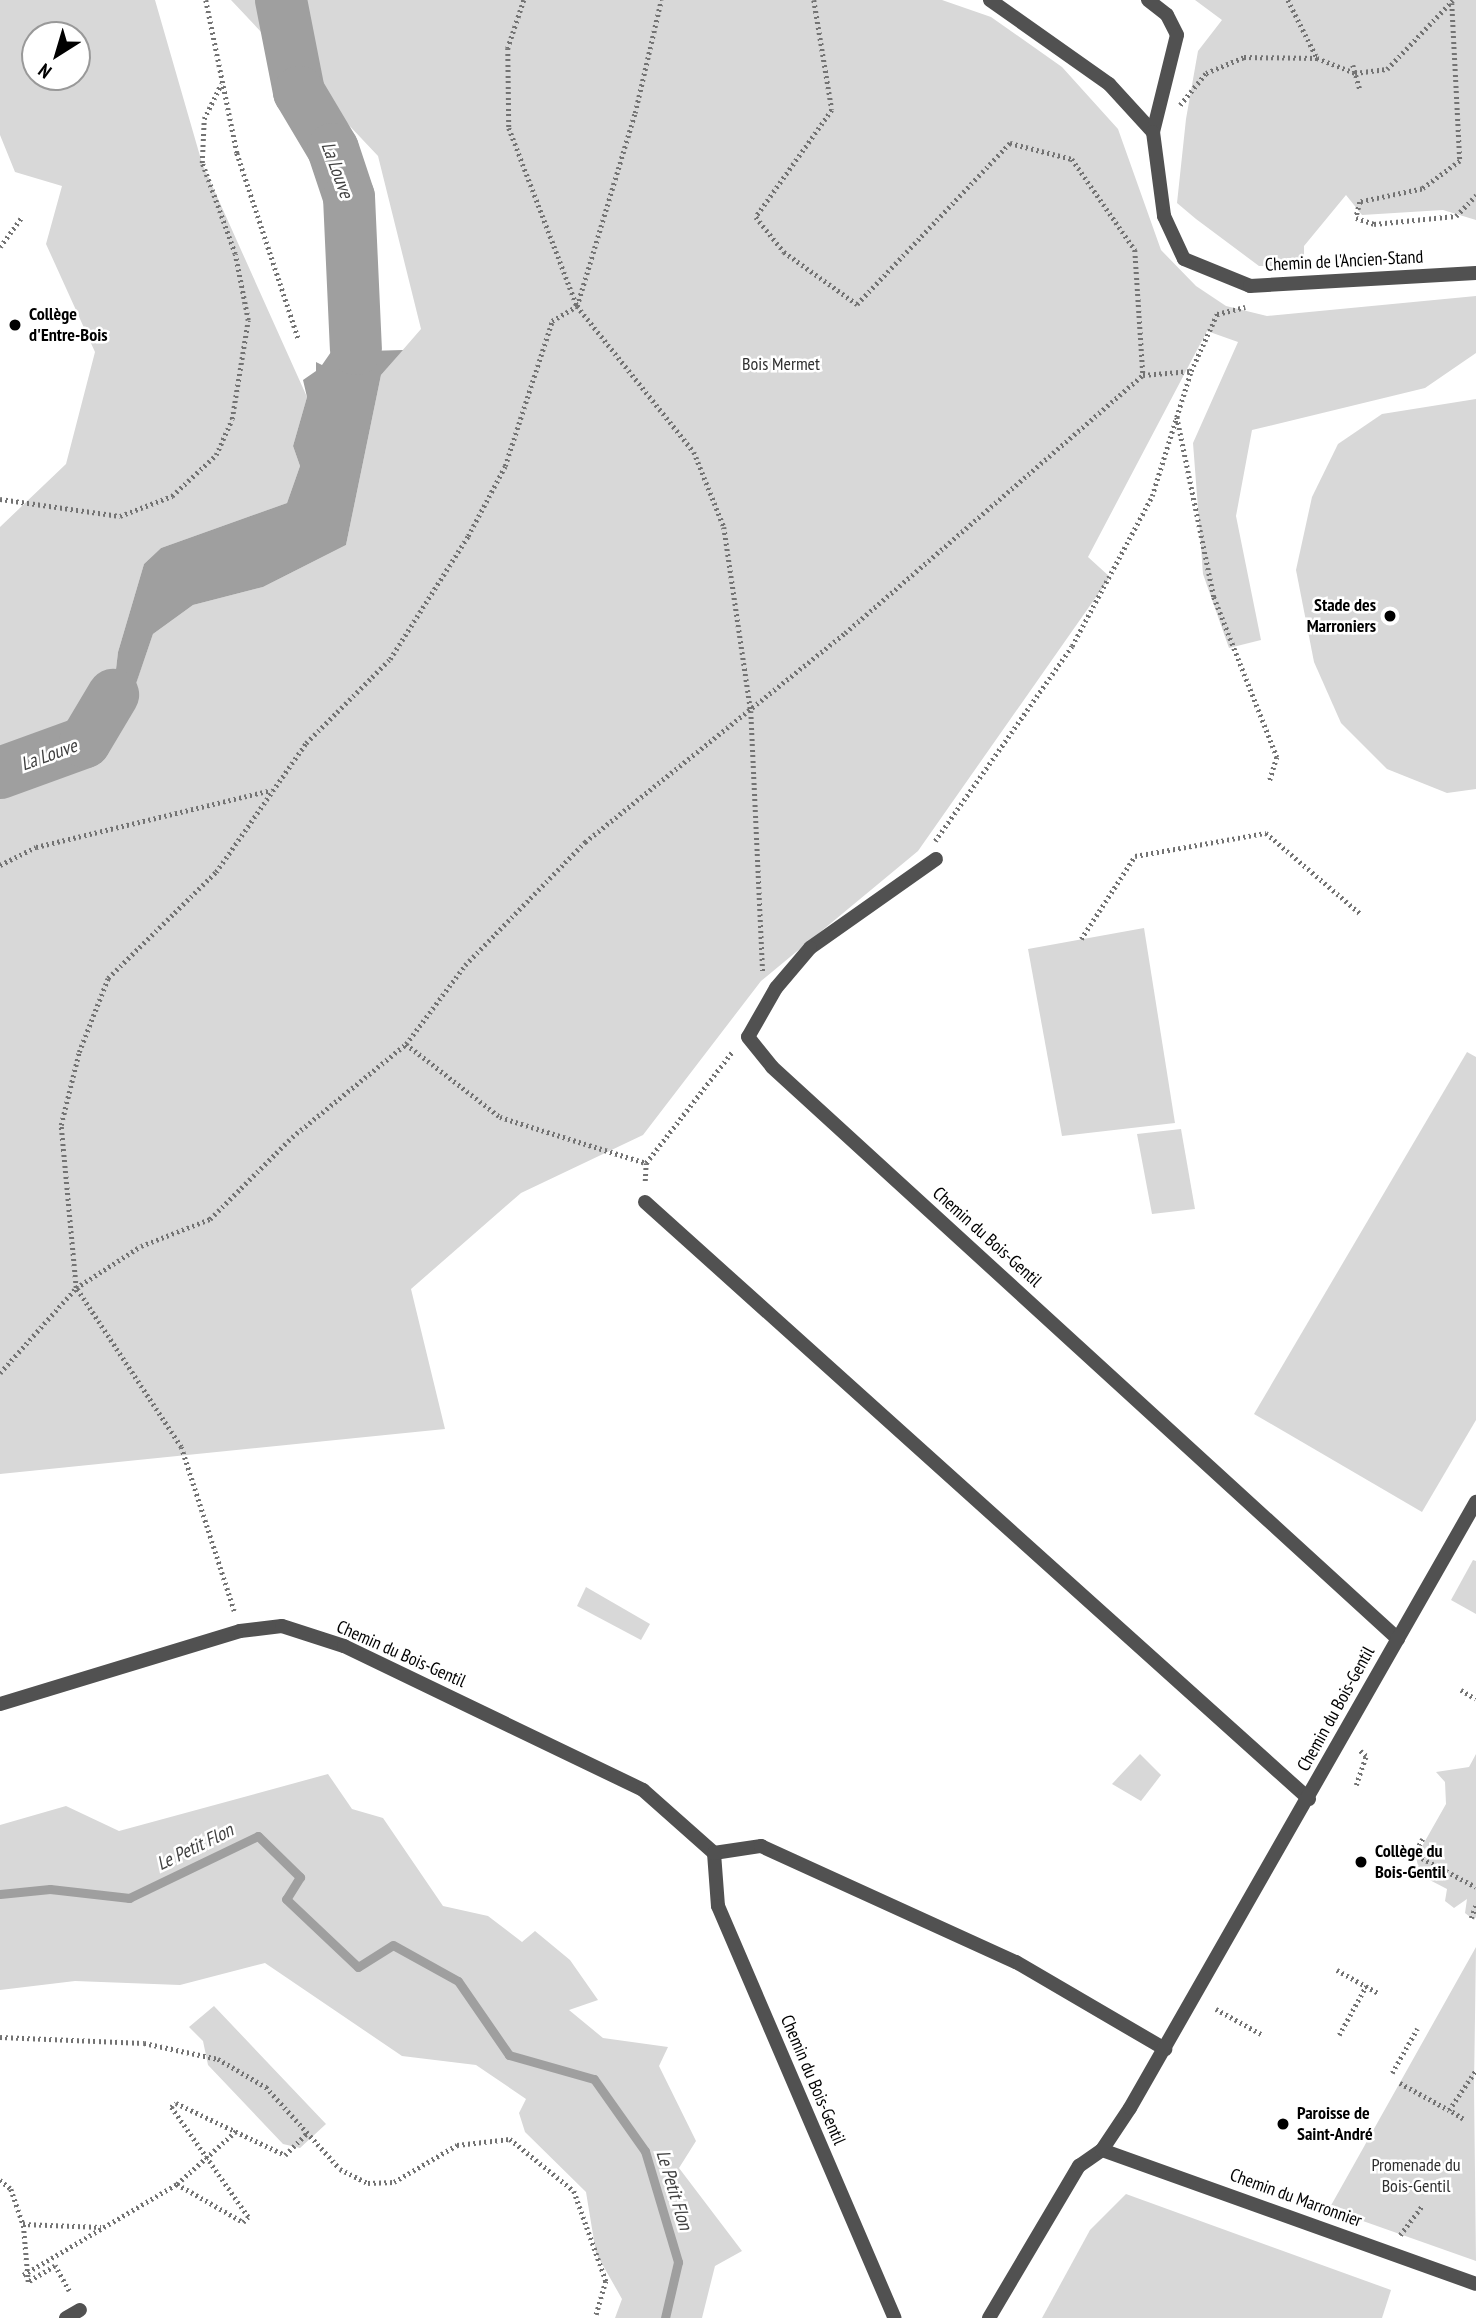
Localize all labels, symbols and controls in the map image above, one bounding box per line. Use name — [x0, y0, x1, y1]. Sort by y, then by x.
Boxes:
north arrow — [21, 21, 91, 91]
text: N — [33, 59, 56, 84]
water label: La Louve — [316, 139, 358, 201]
street label: Chemin de l'Ancien-Stand — [1264, 246, 1424, 276]
place label: Collège d'Entre-Bois — [29, 304, 107, 346]
marker: Collège d'Entre-Bois — [7, 317, 23, 333]
park label: Bois Mermet — [742, 353, 820, 375]
place label: Stade des Marroniers — [1307, 595, 1376, 638]
marker: Stade des Marroniers — [1382, 608, 1398, 624]
water label: La Louve — [18, 734, 80, 776]
street label: Chemin du Bois-Gentil — [928, 1182, 1046, 1292]
street label: Chemin du Bois-Gentil — [333, 1616, 469, 1692]
street label: Chemin du Bois-Gentil — [1293, 1643, 1379, 1775]
water label: Le Petit Flon — [153, 1819, 237, 1875]
place label: Collège du Bois-Gentil — [1375, 1841, 1446, 1884]
marker: Collège du Bois-Gentil — [1353, 1854, 1369, 1870]
street label: Chemin du Bois-Gentil — [776, 2012, 850, 2148]
place label: Paroisse de Saint-André — [1297, 2103, 1373, 2146]
marker: Paroisse de Saint-André — [1275, 2116, 1291, 2132]
water label: Le Petit Flon — [651, 2147, 697, 2233]
park label: Promenade du Bois-Gentil — [1371, 2155, 1461, 2198]
street label: Chemin du Marronnier — [1227, 2164, 1365, 2232]

